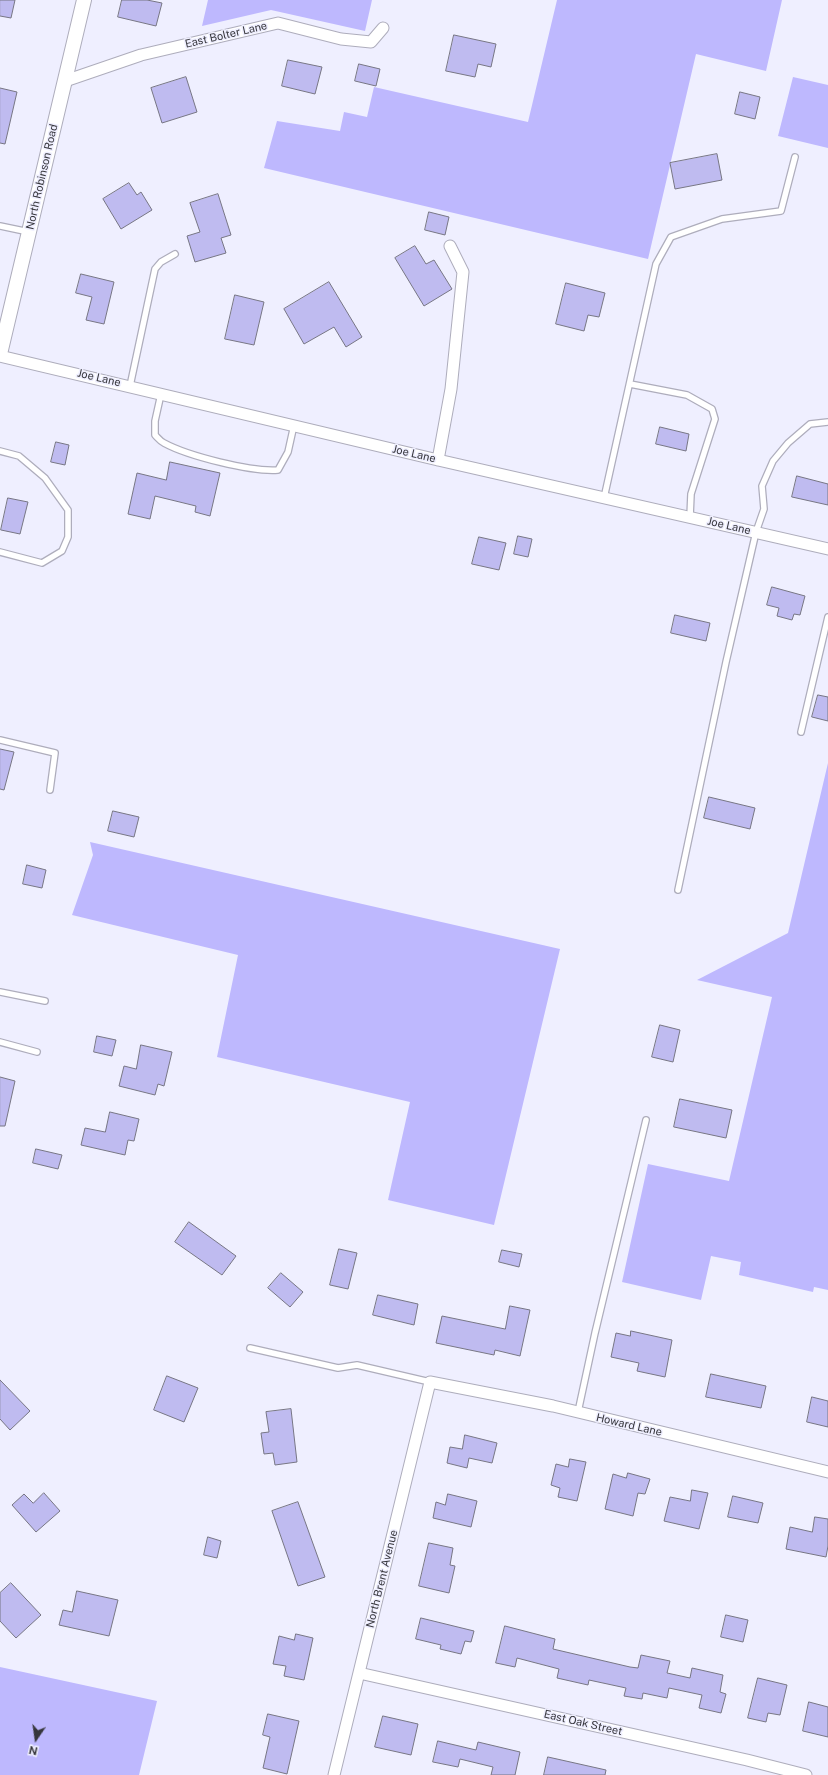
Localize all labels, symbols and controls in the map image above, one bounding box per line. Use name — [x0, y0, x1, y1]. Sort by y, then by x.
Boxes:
street label: East Bolter Lane — [184, 19, 268, 51]
street label: North Robinson Road — [23, 123, 61, 231]
street label: Joe Lane — [76, 367, 122, 389]
street label: Joe Lane — [391, 443, 437, 465]
street label: Joe Lane — [706, 515, 752, 537]
street label: Howard Lane — [595, 1411, 663, 1439]
street label: North Brent Avenue — [363, 1529, 401, 1629]
street label: East Oak Street — [542, 1708, 624, 1738]
north arrow — [16, 1719, 56, 1759]
text: N — [28, 1744, 39, 1758]

